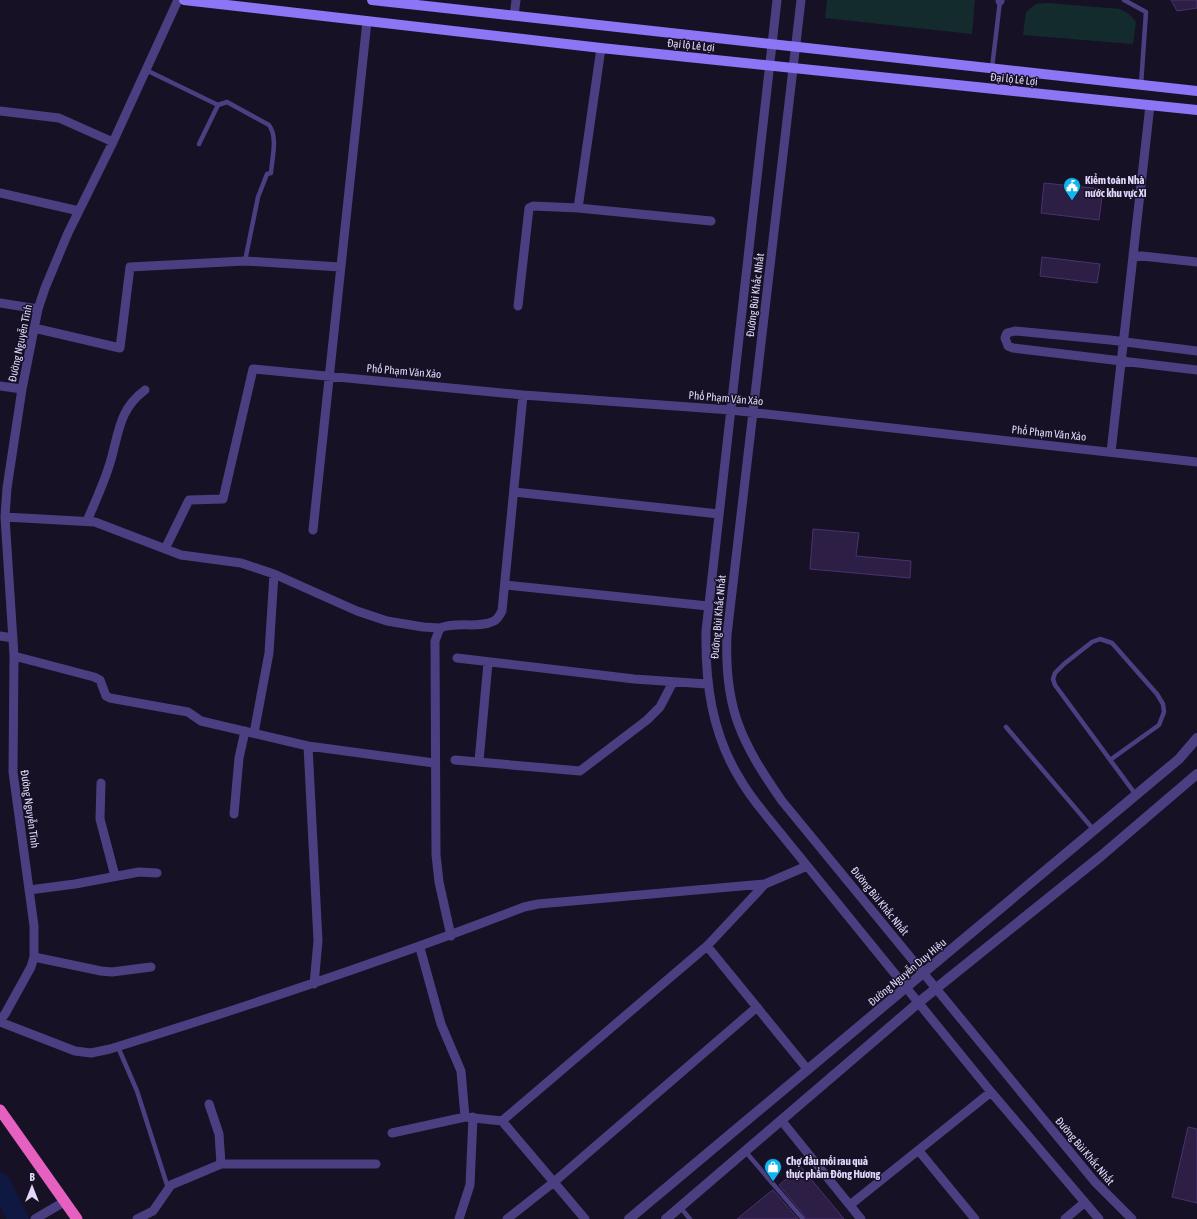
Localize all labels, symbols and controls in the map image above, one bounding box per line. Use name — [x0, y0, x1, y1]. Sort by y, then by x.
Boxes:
street label: Đại lộ Lê Lợi — [667, 37, 715, 54]
street label: Đại lộ Lê Lợi — [990, 71, 1038, 88]
place label: Kiểm toán Nhà nước khu vực XI — [1085, 173, 1147, 199]
public building icon: Kiểm toán Nhà nước khu vực XI — [1062, 176, 1082, 201]
street label: Đường Bùi Khắc Nhất — [744, 252, 766, 338]
street label: Đường Nguyễn Tĩnh — [6, 303, 34, 383]
street label: Phố Phạm Văn Xảo — [366, 362, 442, 381]
street label: Phố Phạm Văn Xảo — [688, 389, 764, 408]
street label: Phố Phạm Văn Xảo — [1011, 423, 1087, 444]
street label: Đường Bùi Khắc Nhất — [708, 574, 728, 660]
street label: Đường Nguyễn Tĩnh — [19, 769, 41, 849]
street label: Đường Bùi Khắc Nhất — [849, 864, 911, 938]
street label: Đường Nguyễn Duy Hiệu — [866, 936, 949, 1009]
street label: Đường Bùi Khắc Nhất — [1053, 1115, 1117, 1187]
place label: Chợ đầu mối rau quả thực phẩm Đông Hương — [785, 1155, 881, 1180]
shop icon: Chợ đầu mối rau quả thực phẩm Đông Hương — [763, 1157, 783, 1182]
north arrow — [12, 1167, 52, 1207]
text: B — [29, 1171, 35, 1183]

